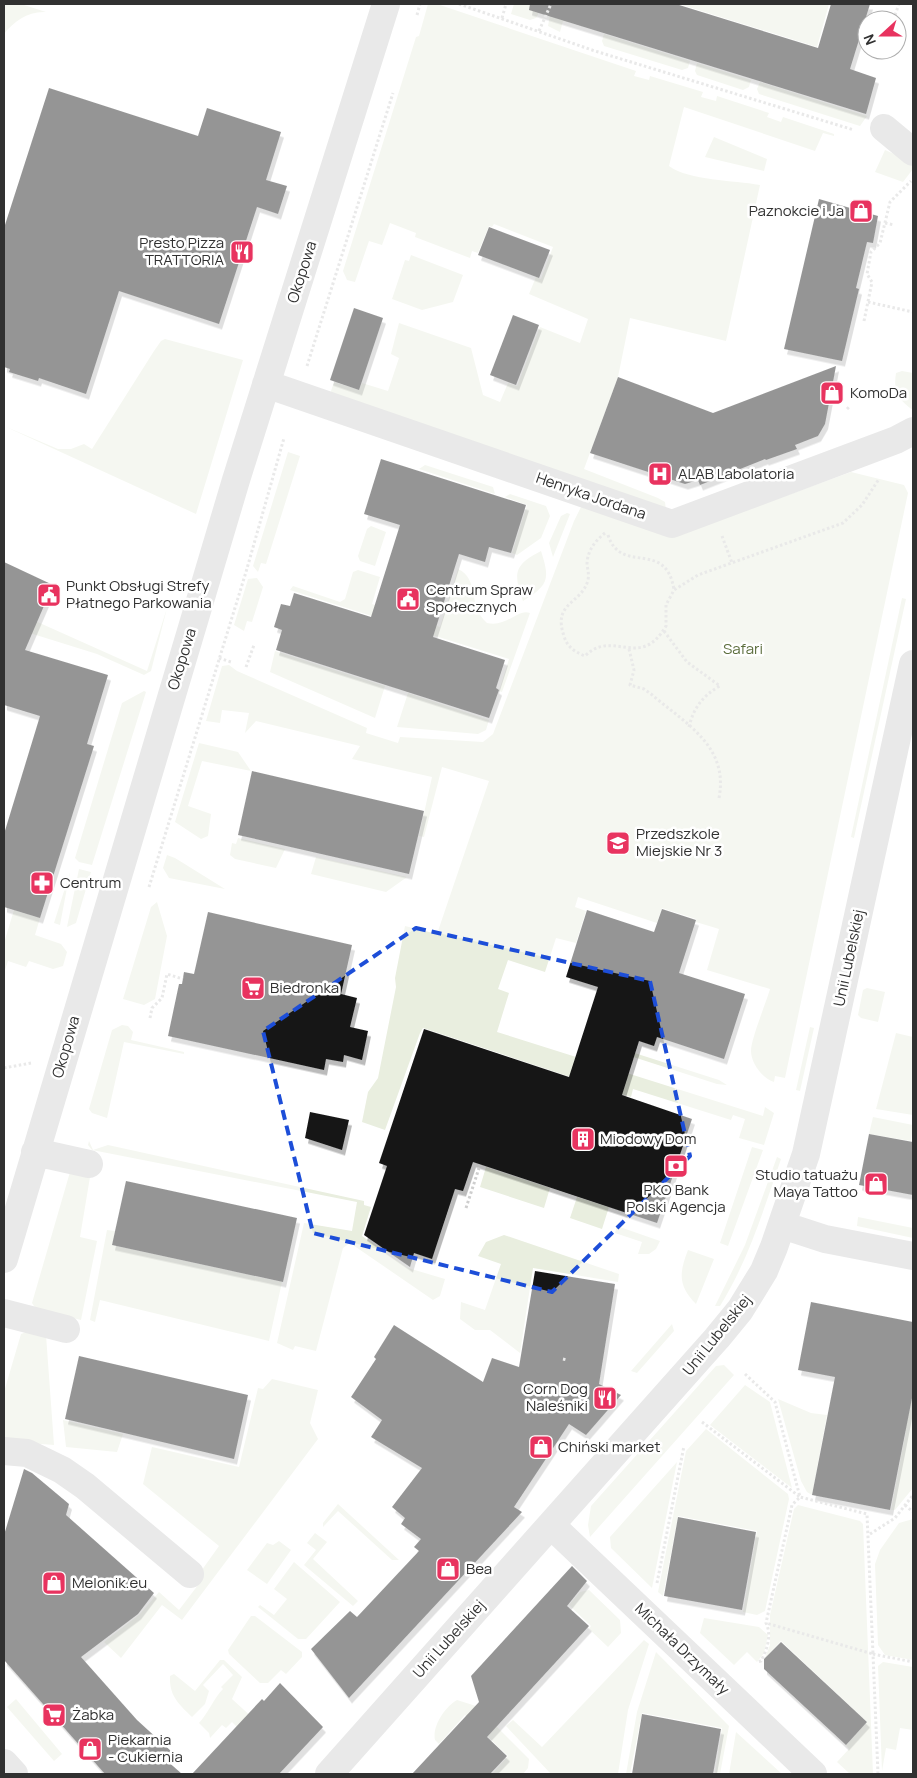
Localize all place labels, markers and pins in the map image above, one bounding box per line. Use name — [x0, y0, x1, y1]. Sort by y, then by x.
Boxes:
shop icon: Paznokcie i Ja — [848, 198, 874, 224]
place label: Paznokcie i Ja — [749, 200, 844, 221]
place label: Presto Pizza TRATTORIA — [139, 232, 224, 270]
restaurant icon: Presto Pizza TRATTORIA — [229, 239, 255, 265]
shop icon: KomoDa — [819, 380, 845, 406]
place label: KomoDa — [850, 382, 907, 403]
hospital icon: ALAB Labolatoria — [647, 461, 673, 487]
place label: ALAB Labolatoria — [678, 463, 794, 484]
place label: Punkt Obsługi Strefy Płatnego Parkowania — [66, 575, 212, 613]
place label: Centrum Spraw Społecznych — [426, 579, 533, 617]
public building icon: Punkt Obsługi Strefy Płatnego Parkowania — [36, 582, 62, 608]
public building icon: Centrum Spraw Społecznych — [395, 586, 421, 612]
place label: Przedszkole Miejskie Nr 3 — [636, 823, 722, 861]
school or university icon: Przedszkole Miejskie Nr 3 — [605, 830, 631, 856]
pharmacy icon: Centrum — [29, 870, 55, 896]
place label: Centrum — [60, 872, 121, 893]
supermarket icon: Biedronka — [240, 975, 266, 1001]
place label: Biedronka — [270, 977, 339, 998]
building icon: Miodowy Dom — [570, 1126, 596, 1152]
place label: Miodowy Dom — [600, 1128, 696, 1149]
bank icon: PKO Bank Polski Agencja — [663, 1153, 689, 1179]
place label: Studio tatuażu Maya Tattoo — [755, 1164, 858, 1202]
shop icon: Studio tatuażu Maya Tattoo — [863, 1171, 889, 1197]
place label: PKO Bank Polski Agencja — [626, 1179, 726, 1217]
place label: Corn Dog Naleśniki — [523, 1378, 588, 1416]
restaurant icon: Corn Dog Naleśniki — [592, 1385, 618, 1411]
shop icon: Chiński market — [528, 1434, 554, 1460]
place label: Chiński market — [558, 1436, 660, 1457]
shop icon: Bea — [435, 1556, 461, 1582]
place label: Bea — [466, 1558, 492, 1579]
shop icon: Melonik.eu — [41, 1570, 67, 1596]
place label: Melonik.eu — [72, 1572, 147, 1593]
supermarket icon: Żabka — [41, 1702, 67, 1728]
place label: Żabka — [72, 1704, 114, 1725]
place label: Piekarnia - Cukiernia — [108, 1729, 183, 1767]
shop icon: Piekarnia - Cukiernia — [77, 1736, 103, 1762]

